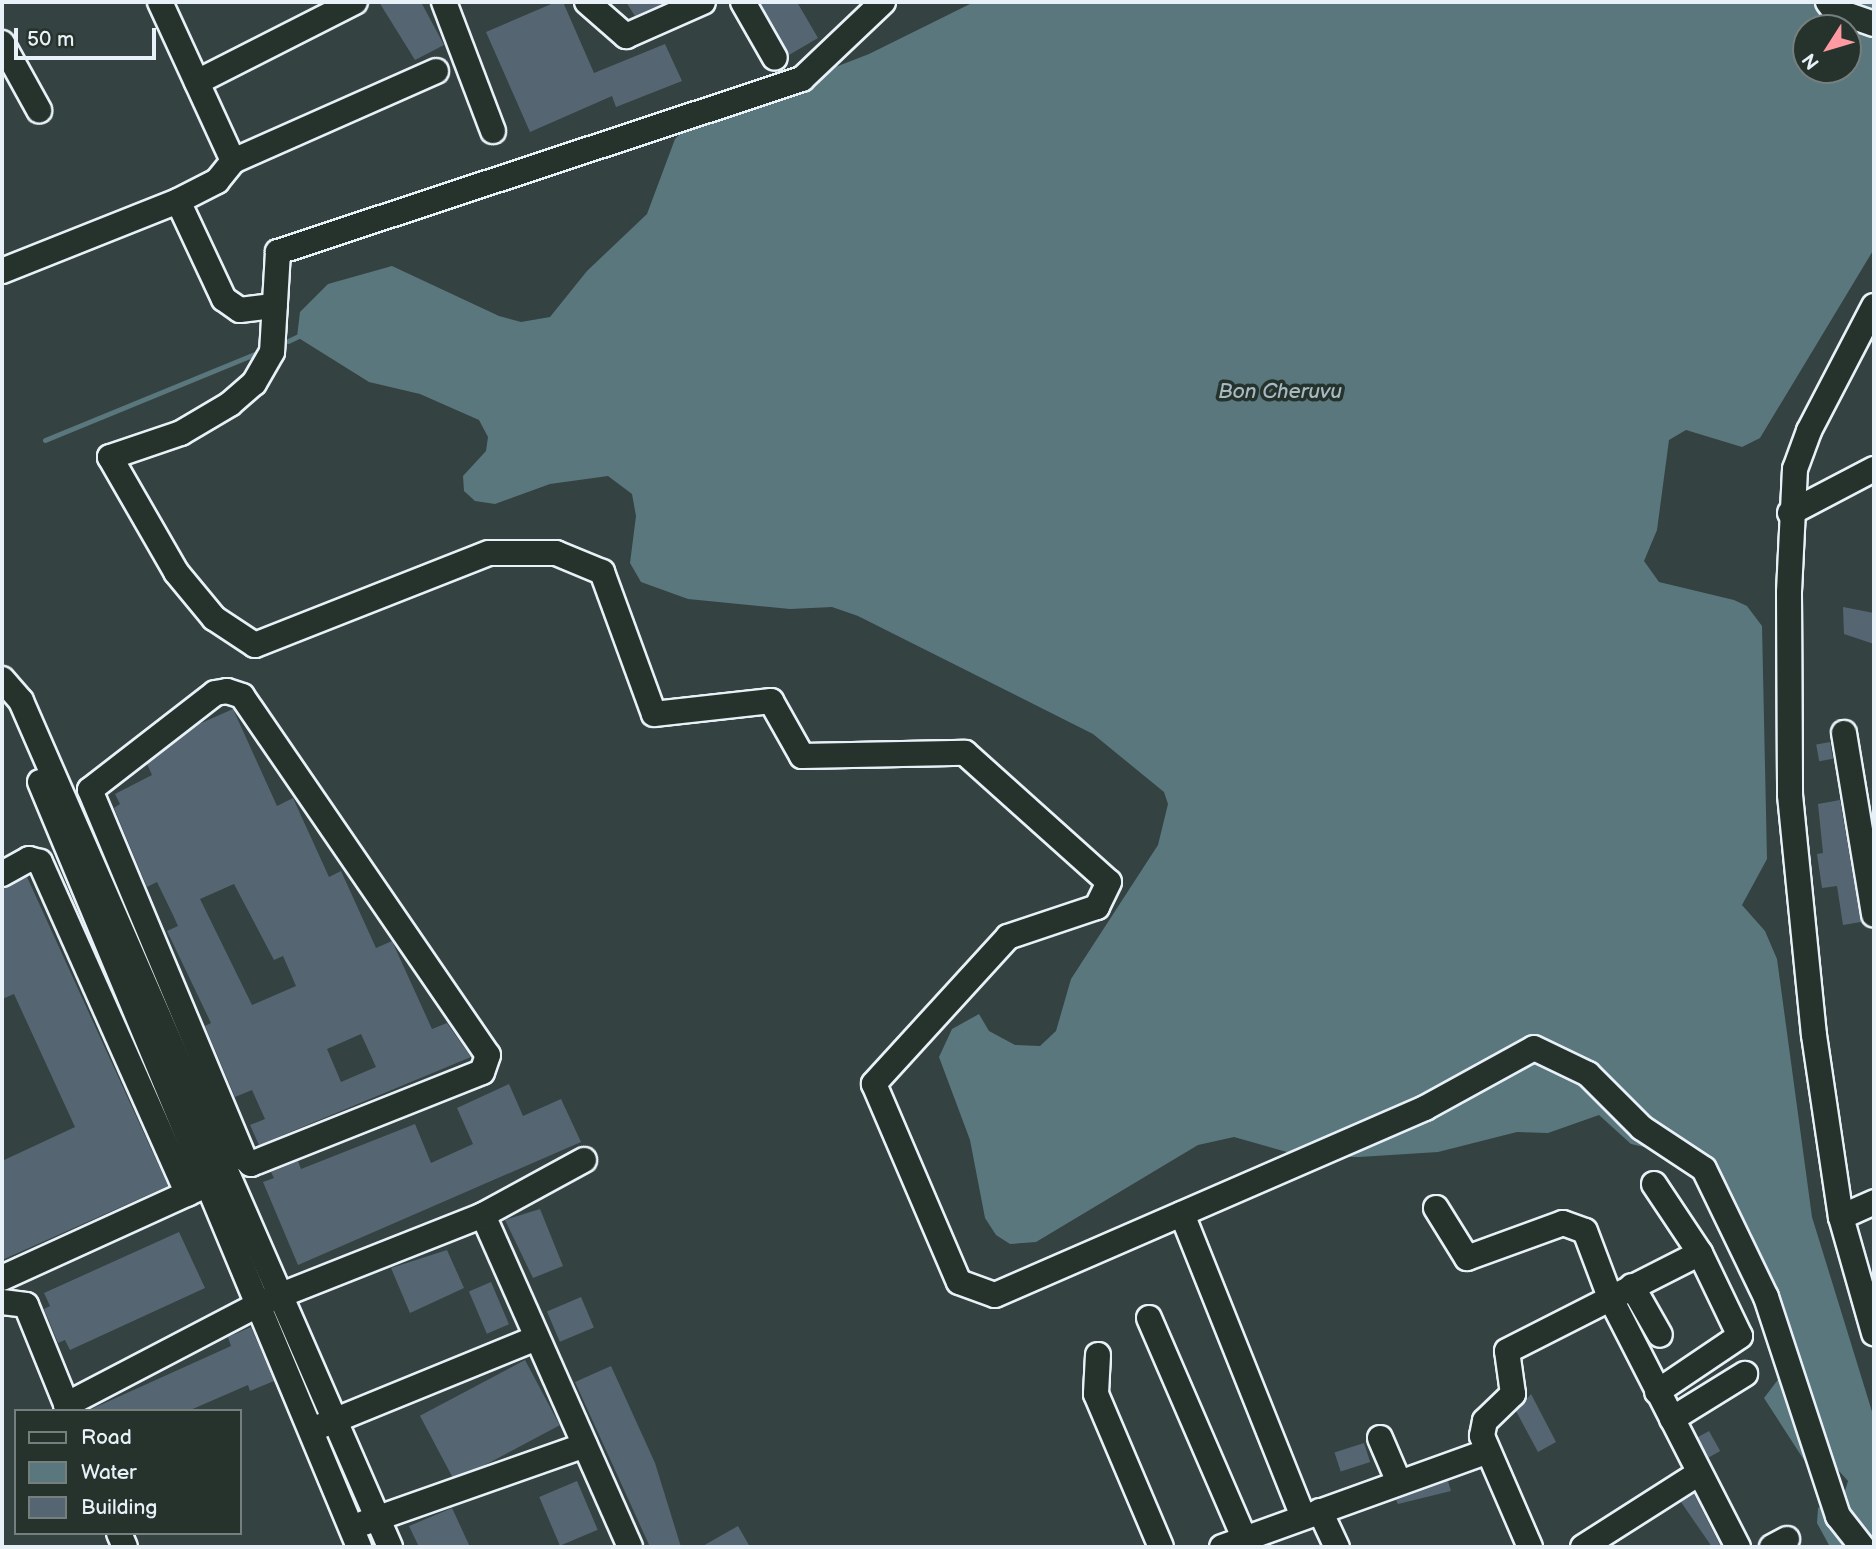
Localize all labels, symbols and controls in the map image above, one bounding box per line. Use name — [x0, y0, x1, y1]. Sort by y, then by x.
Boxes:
scale bar — [18, 14, 159, 58]
north arrow — [1792, 14, 1862, 84]
text: 50 m — [27, 27, 74, 52]
text: N — [1798, 48, 1825, 73]
water label: Bon Cheruvu — [1218, 379, 1342, 405]
legend — [14, 1409, 242, 1535]
text: Road — [81, 1425, 132, 1450]
text: Water — [81, 1460, 137, 1485]
text: Building — [81, 1495, 157, 1520]

